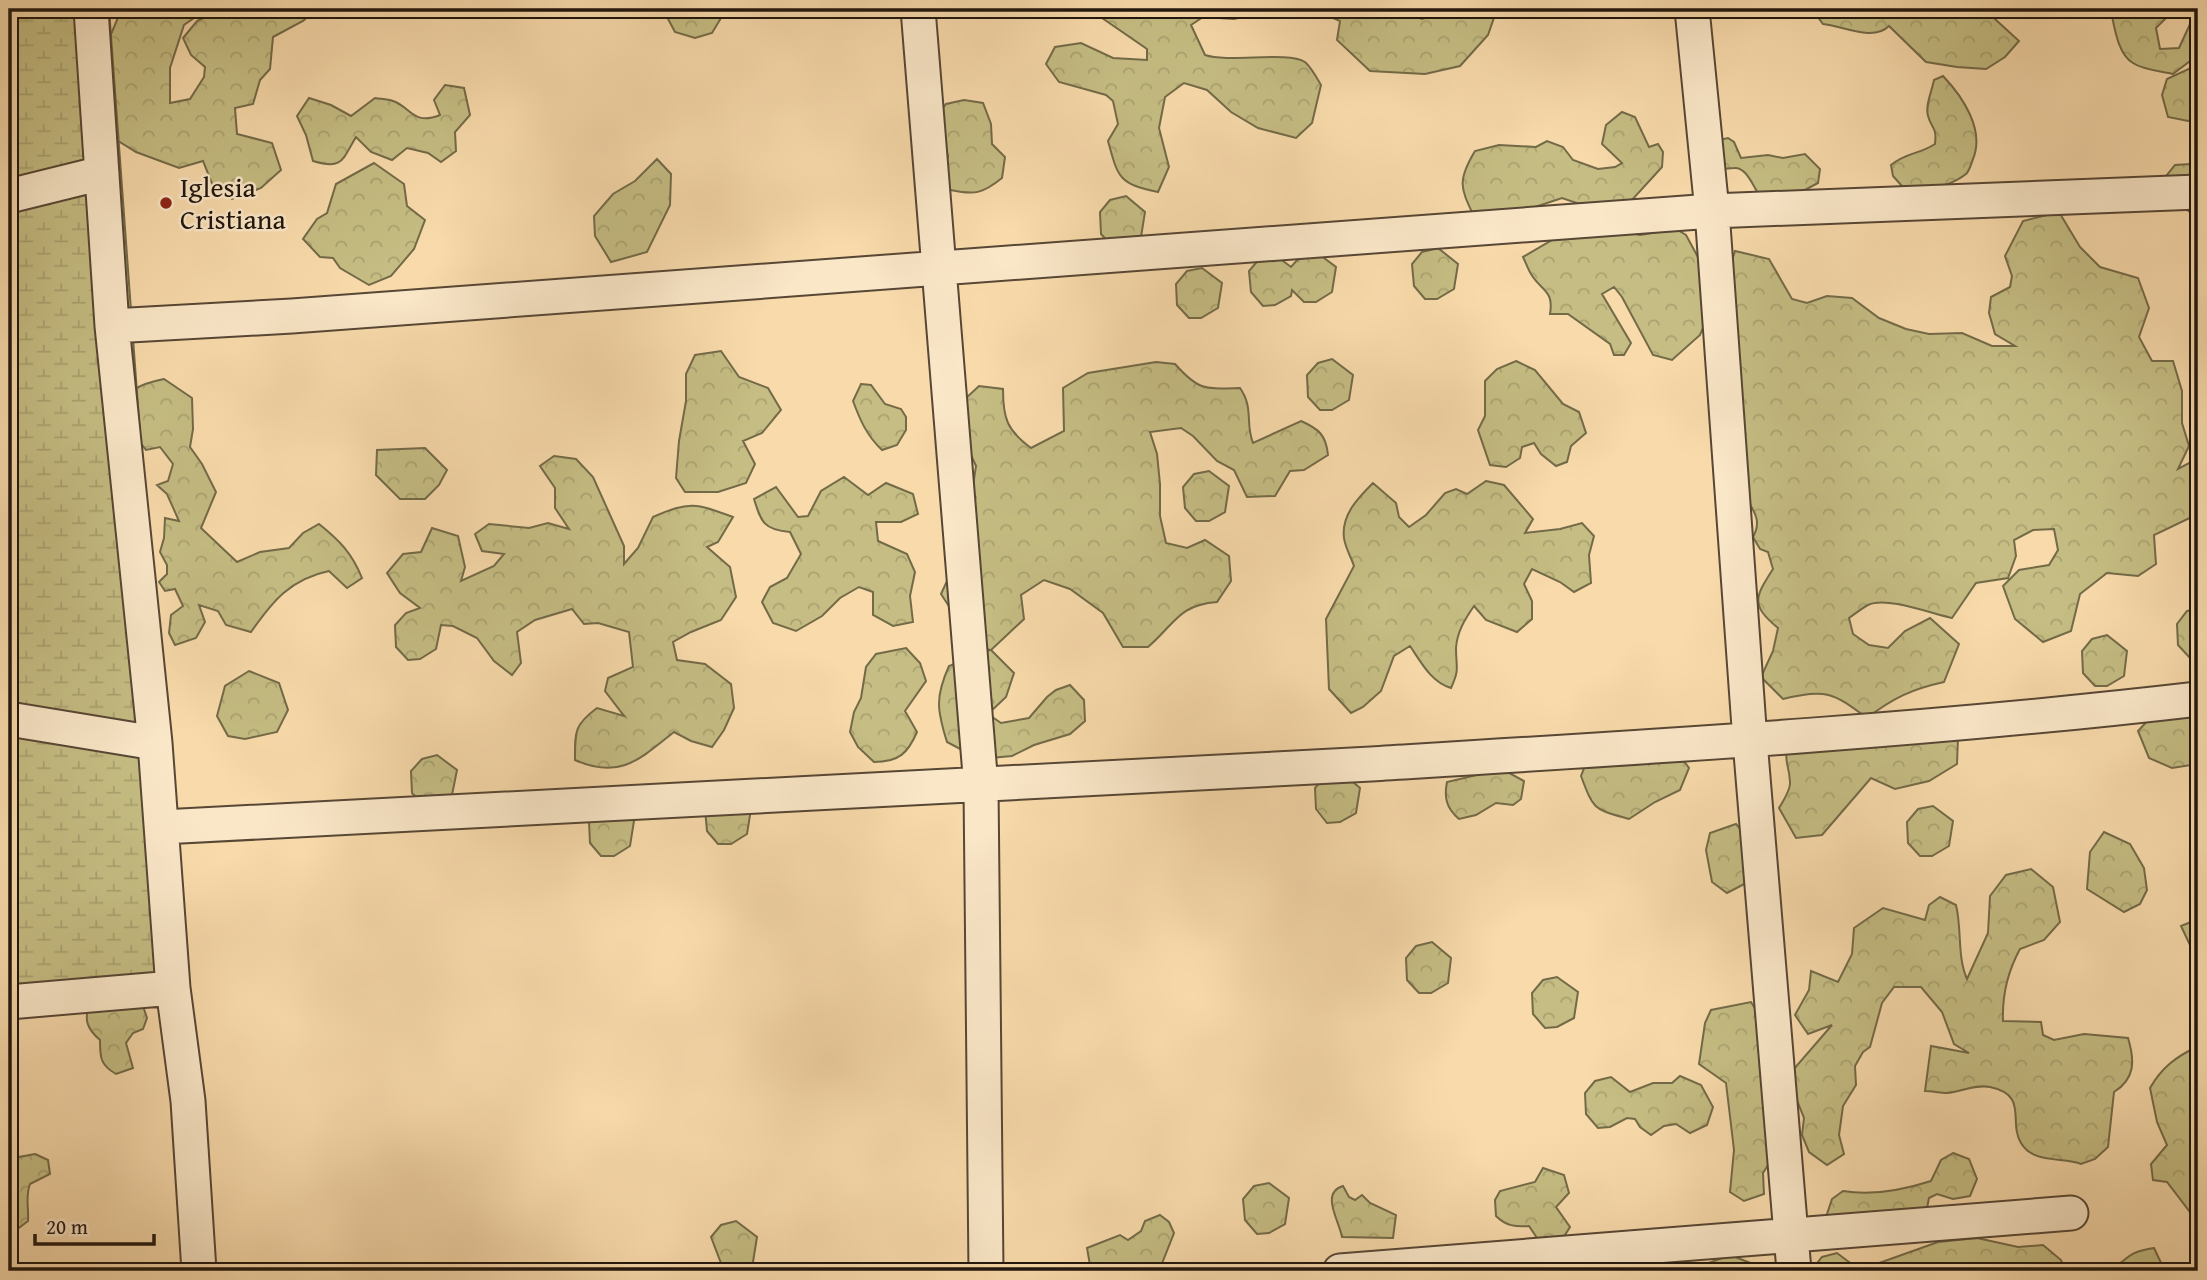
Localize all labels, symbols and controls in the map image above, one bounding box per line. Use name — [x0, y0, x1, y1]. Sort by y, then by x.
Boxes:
place label: Iglesia Cristiana — [180, 166, 286, 239]
marker: Iglesia Cristiana — [158, 195, 174, 211]
scale bar — [35, 1203, 154, 1247]
text: 20 m — [46, 1211, 88, 1242]

